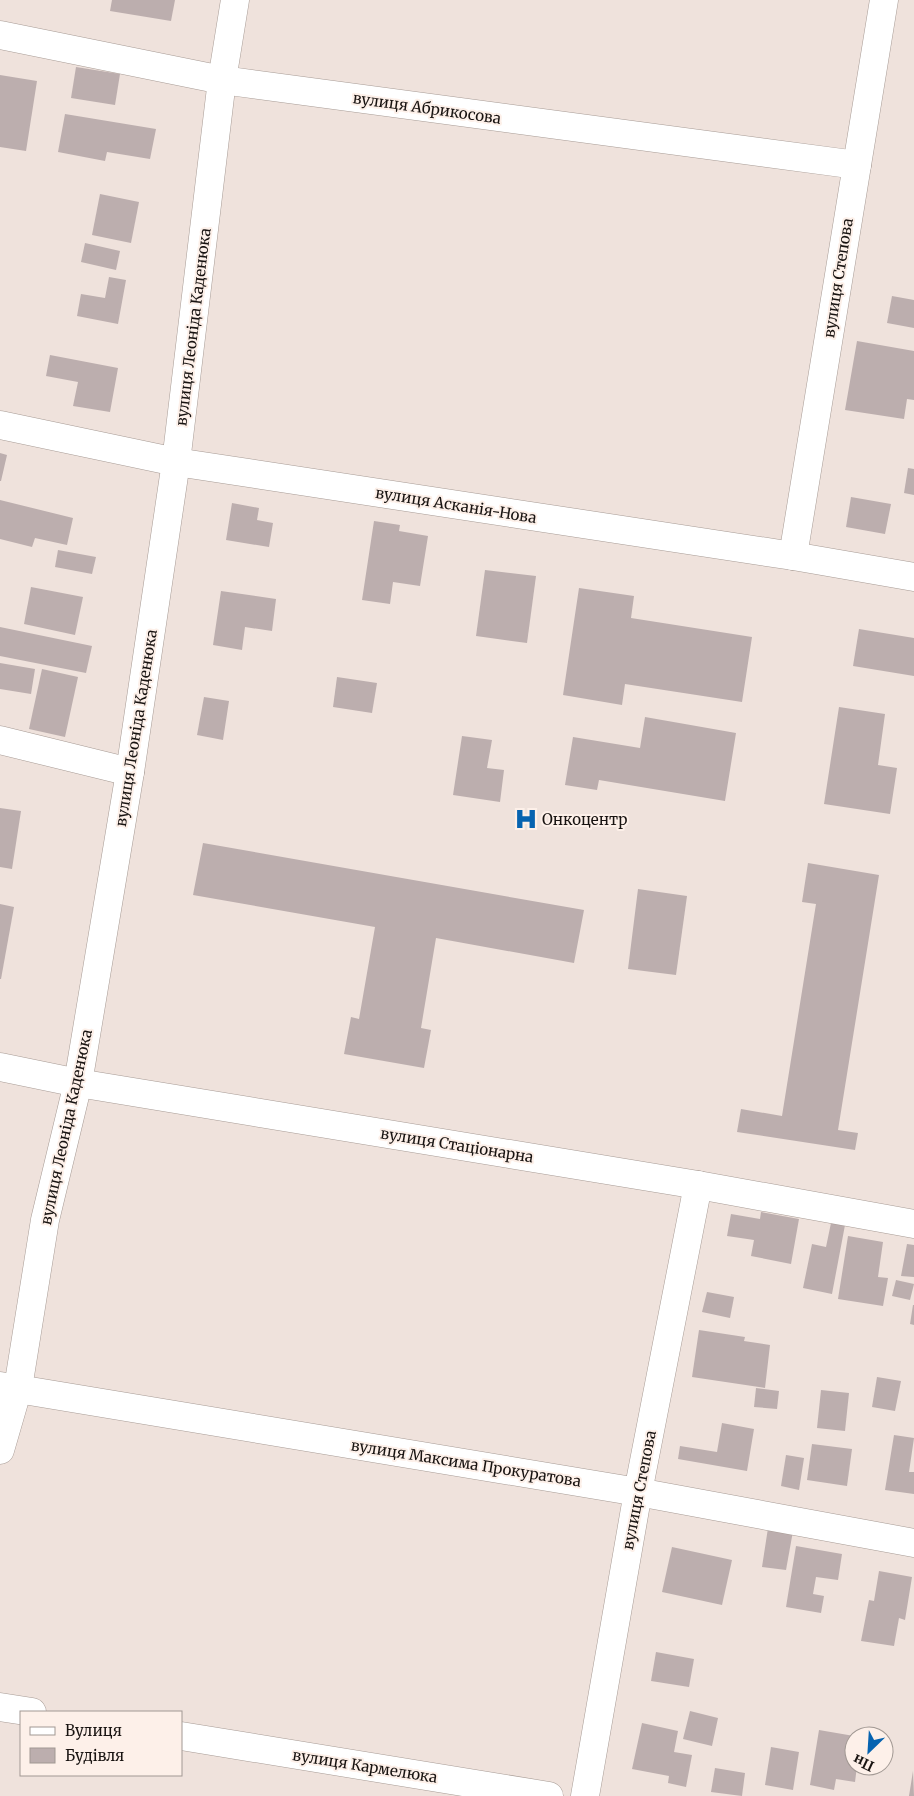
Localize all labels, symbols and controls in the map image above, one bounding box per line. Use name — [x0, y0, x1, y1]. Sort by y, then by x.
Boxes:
street label: вулиця Абрикосова — [352, 88, 502, 128]
street label: вулиця Степова — [819, 217, 857, 339]
street label: вулиця Леоніда Каденюка — [171, 227, 215, 427]
street label: вулиця Асканія-Нова — [374, 483, 538, 527]
street label: вулиця Леоніда Каденюка — [111, 628, 161, 828]
hospital icon: Онкоцентр — [513, 806, 539, 832]
place label: Онкоцентр — [542, 810, 627, 829]
street label: вулиця Леоніда Каденюка — [36, 1028, 96, 1226]
street label: вулиця Стаціонарна — [379, 1124, 535, 1166]
street label: вулиця Степова — [618, 1429, 660, 1551]
street label: вулиця Максима Прокуратова — [350, 1435, 582, 1491]
legend — [20, 1711, 182, 1776]
text: Вулиця — [65, 1721, 122, 1740]
north arrow — [844, 1726, 894, 1776]
street label: вулиця Кармелюка — [291, 1745, 439, 1787]
text: Будівля — [65, 1746, 124, 1765]
text: Пн — [850, 1750, 877, 1775]

